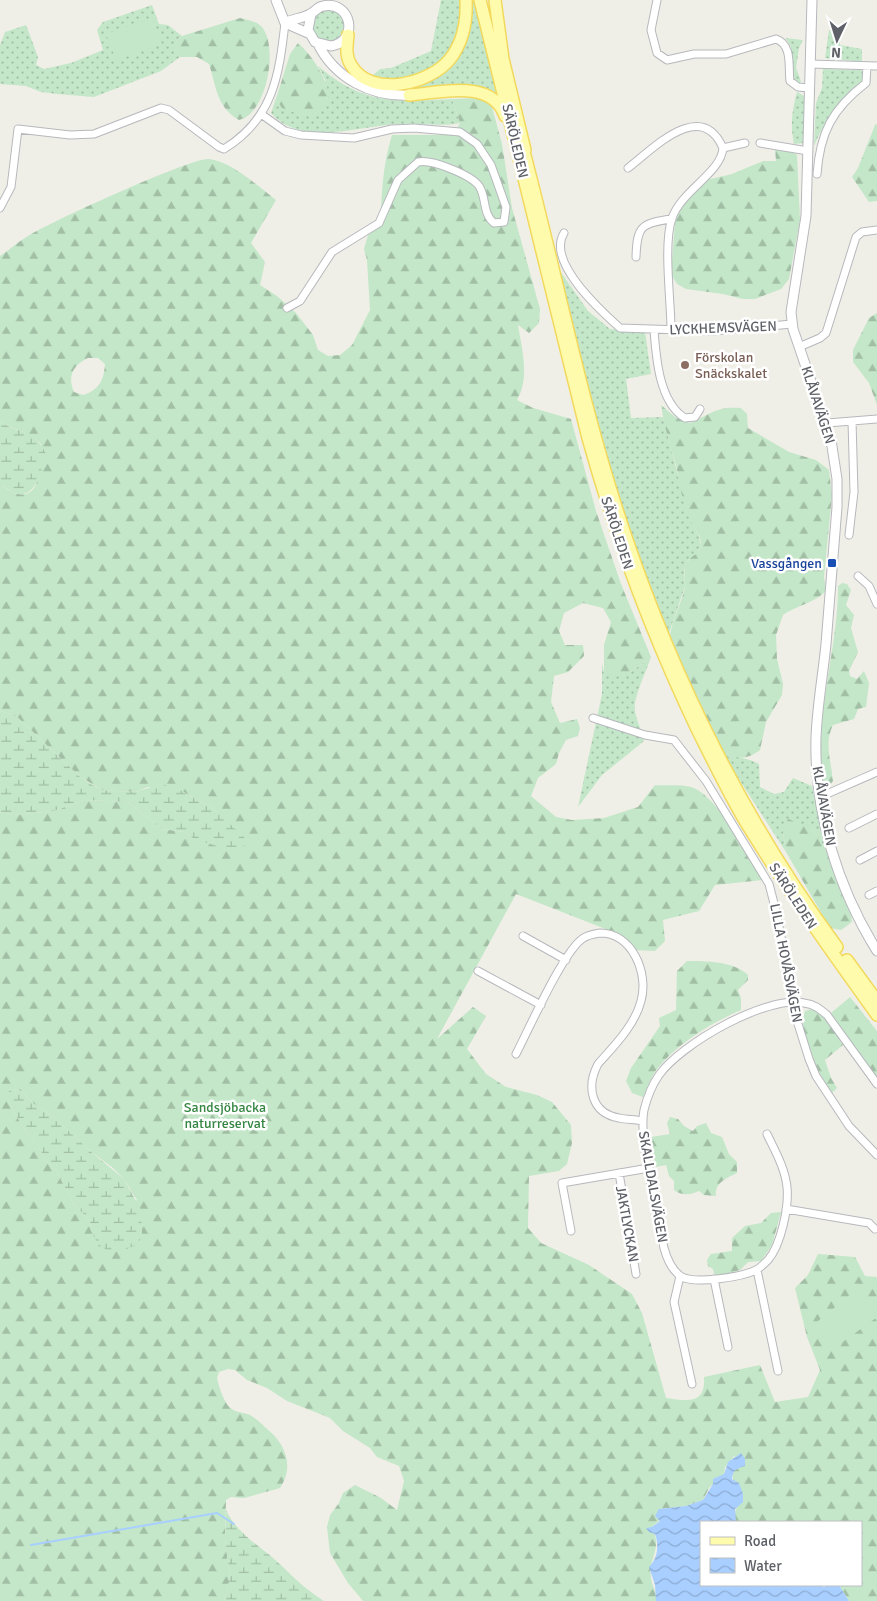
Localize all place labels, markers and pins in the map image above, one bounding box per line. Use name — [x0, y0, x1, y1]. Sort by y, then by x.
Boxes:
place label: Förskolan Snäckskalet — [695, 349, 767, 382]
marker: Förskolan Snäckskalet — [679, 359, 691, 371]
place label: Vassgången — [751, 555, 822, 572]
marker: Vassgången — [826, 557, 838, 569]

